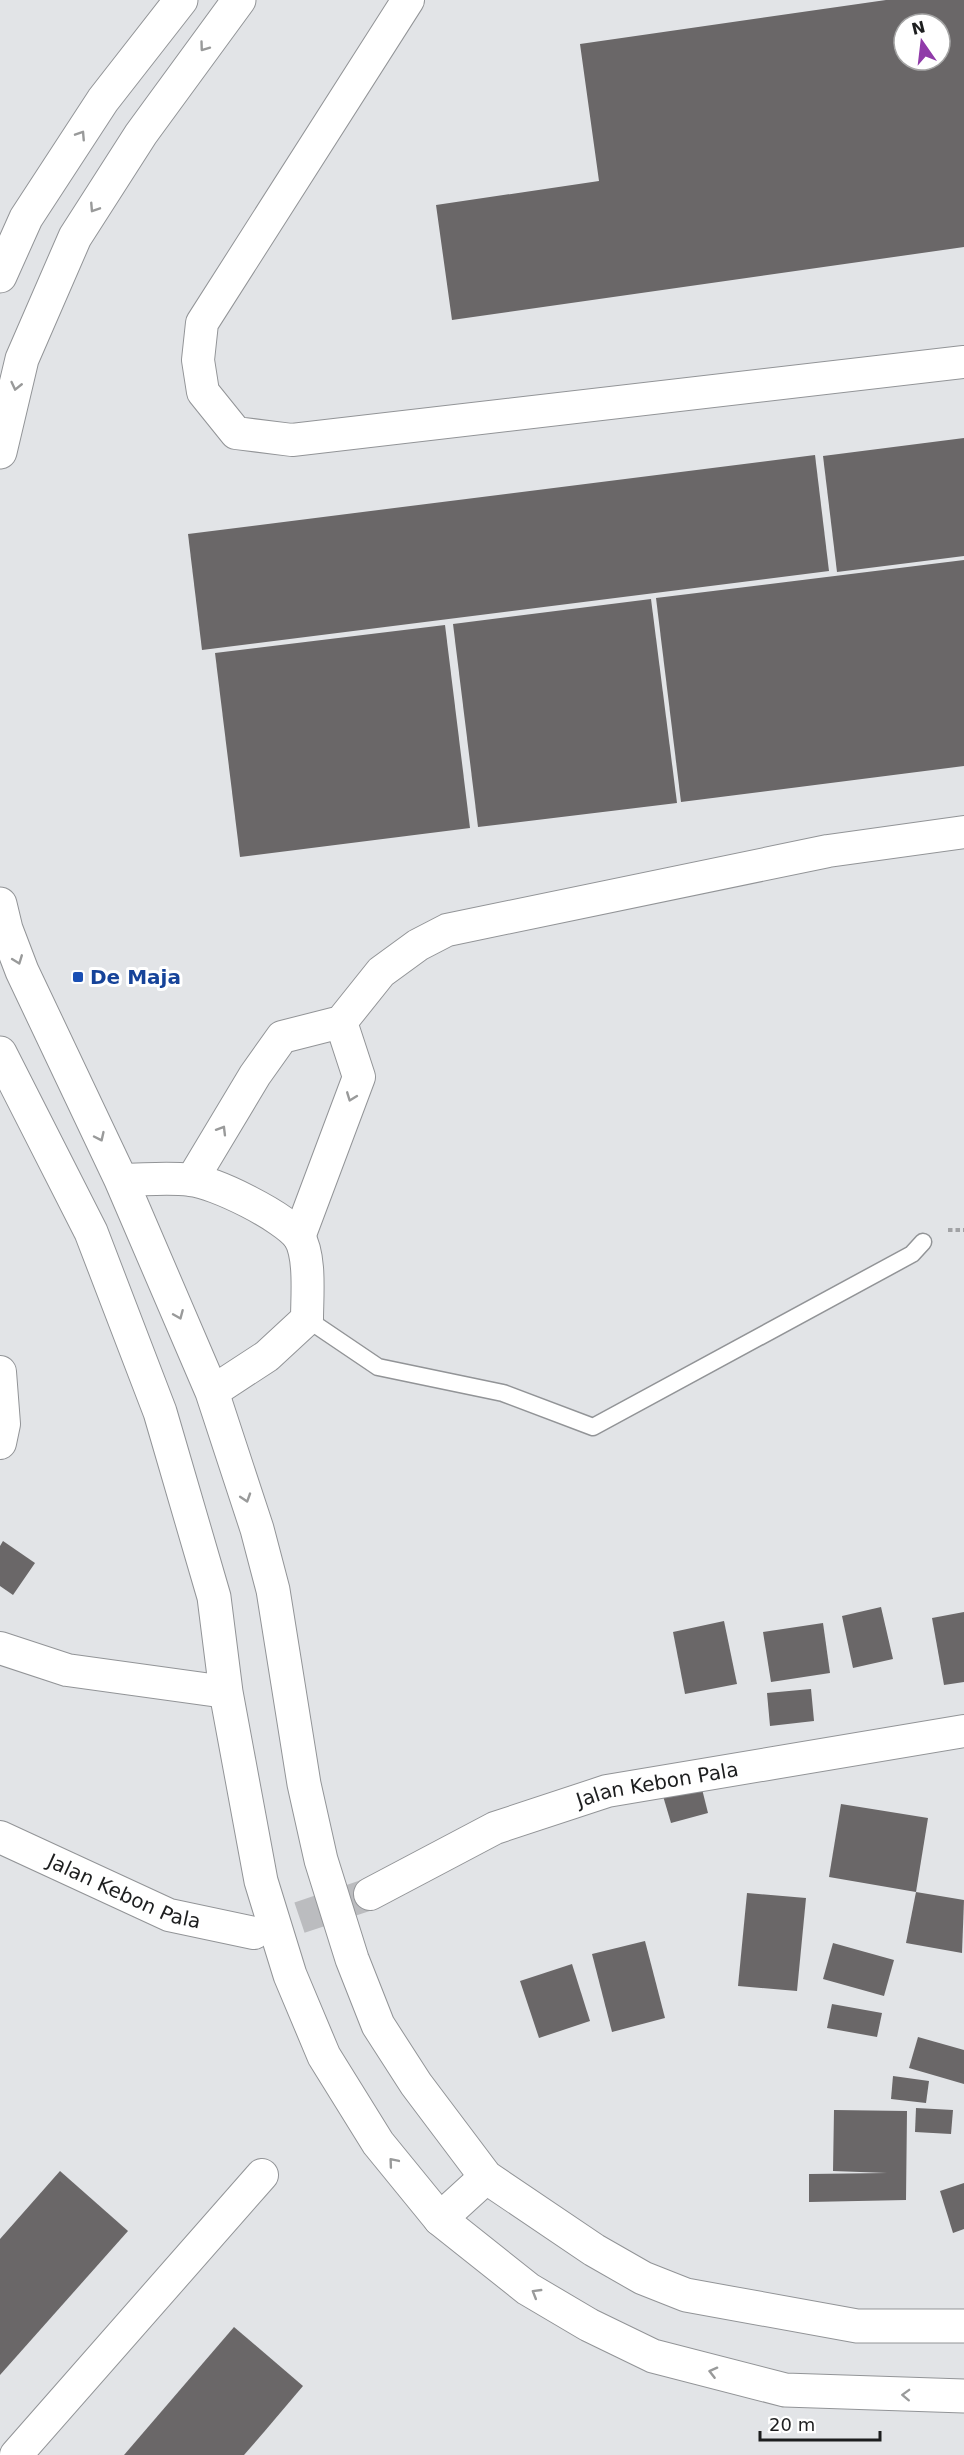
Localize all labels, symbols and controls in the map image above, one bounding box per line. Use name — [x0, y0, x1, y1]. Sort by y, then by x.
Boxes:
north arrow — [892, 12, 952, 72]
text: N — [910, 17, 927, 39]
one-way arrow — [200, 41, 211, 52]
one-way arrow — [73, 131, 85, 141]
one-way arrow — [90, 201, 101, 212]
one-way arrow — [10, 380, 23, 390]
one-way arrow — [11, 954, 23, 965]
place label: De Maja — [90, 965, 181, 989]
marker: De Maja — [71, 970, 85, 984]
one-way arrow — [346, 1092, 359, 1102]
one-way arrow — [215, 1126, 226, 1136]
one-way arrow — [93, 1130, 105, 1141]
one-way arrow — [172, 1309, 184, 1320]
one-way arrow — [239, 1492, 252, 1503]
street label: Jalan Kebon Pala — [571, 1757, 740, 1813]
street label: Jalan Kebon Pala — [42, 1848, 203, 1933]
one-way arrow — [390, 2158, 401, 2169]
one-way arrow — [532, 2289, 542, 2301]
one-way arrow — [708, 2366, 718, 2379]
one-way arrow — [901, 2389, 910, 2401]
scale bar — [760, 2404, 880, 2442]
text: 20 m — [769, 2414, 815, 2435]

